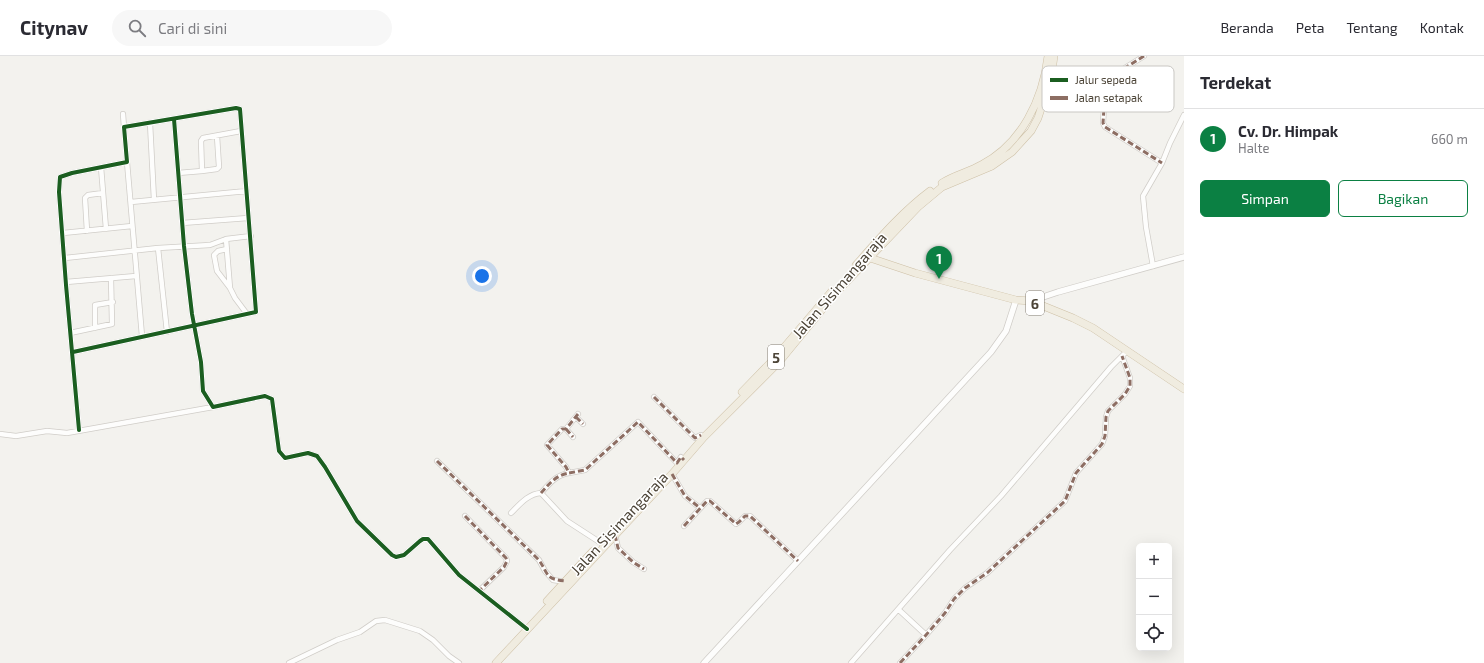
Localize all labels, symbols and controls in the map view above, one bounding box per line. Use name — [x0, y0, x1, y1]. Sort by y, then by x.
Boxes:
search box — [112, 10, 392, 46]
text: Citynav — [20, 16, 88, 39]
icon: search — [126, 17, 148, 39]
text: Cari di sini — [158, 19, 227, 37]
text: Beranda — [1220, 19, 1274, 36]
text: Peta — [1296, 19, 1324, 36]
text: Tentang — [1346, 19, 1398, 36]
text: Kontak — [1420, 19, 1464, 36]
legend — [1042, 66, 1174, 112]
text: Terdekat — [1200, 72, 1271, 92]
text: Jalur sepeda — [1075, 73, 1137, 86]
text: Jalan setapak — [1075, 91, 1143, 104]
text: Cv. Dr. Himpak — [1238, 122, 1338, 140]
text: 1 — [1210, 131, 1216, 147]
text: 660 m — [1431, 131, 1468, 147]
text: Halte — [1238, 140, 1270, 156]
button: Simpan — [1200, 180, 1330, 217]
button: Bagikan — [1338, 180, 1468, 217]
street label: Jalan Sisimangaraja — [788, 228, 891, 342]
pin: 1 — [926, 246, 952, 279]
your location — [472, 266, 492, 286]
road number: 6 — [1026, 291, 1044, 315]
road number: 5 — [768, 345, 784, 369]
street label: Jalan Sisimangaraja — [567, 468, 672, 579]
map controls — [1136, 543, 1172, 651]
button: + — [1136, 543, 1172, 579]
button: − — [1136, 579, 1172, 615]
button: locate — [1136, 615, 1172, 651]

